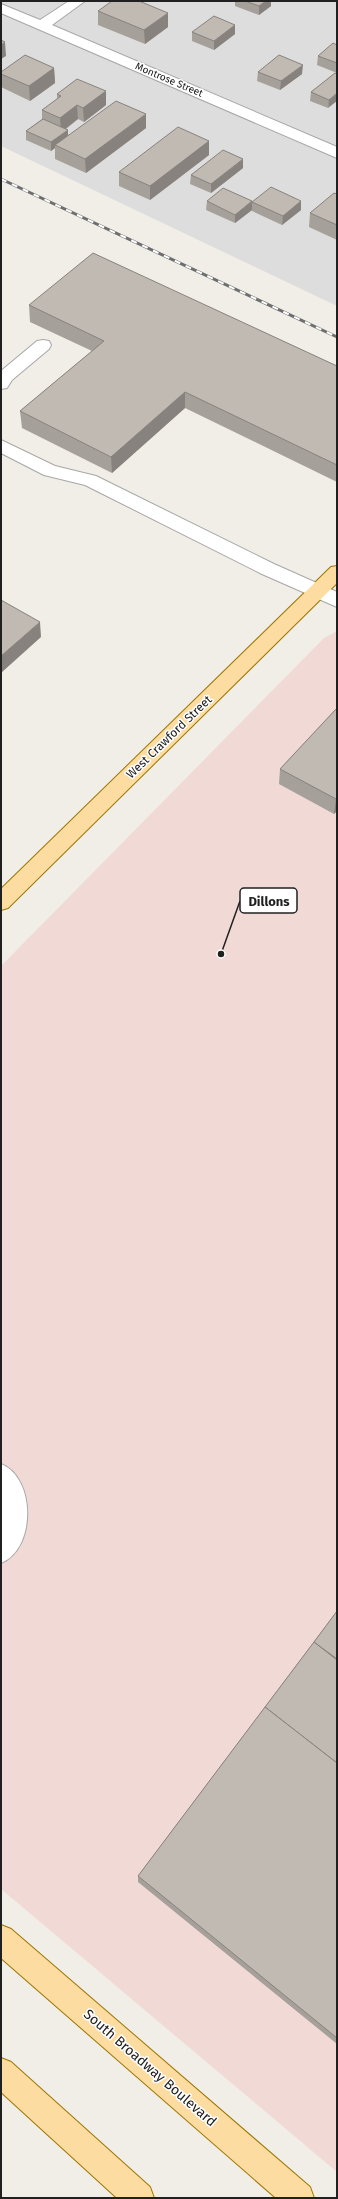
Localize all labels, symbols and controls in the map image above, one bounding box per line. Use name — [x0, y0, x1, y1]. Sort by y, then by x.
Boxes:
street label: Montrose Street — [133, 60, 205, 100]
street label: West Crawford Street — [123, 692, 215, 781]
callout: Dillons — [240, 888, 297, 913]
text: Dillons — [248, 894, 290, 909]
street label: South Broadway Boulevard — [80, 2006, 220, 2130]

